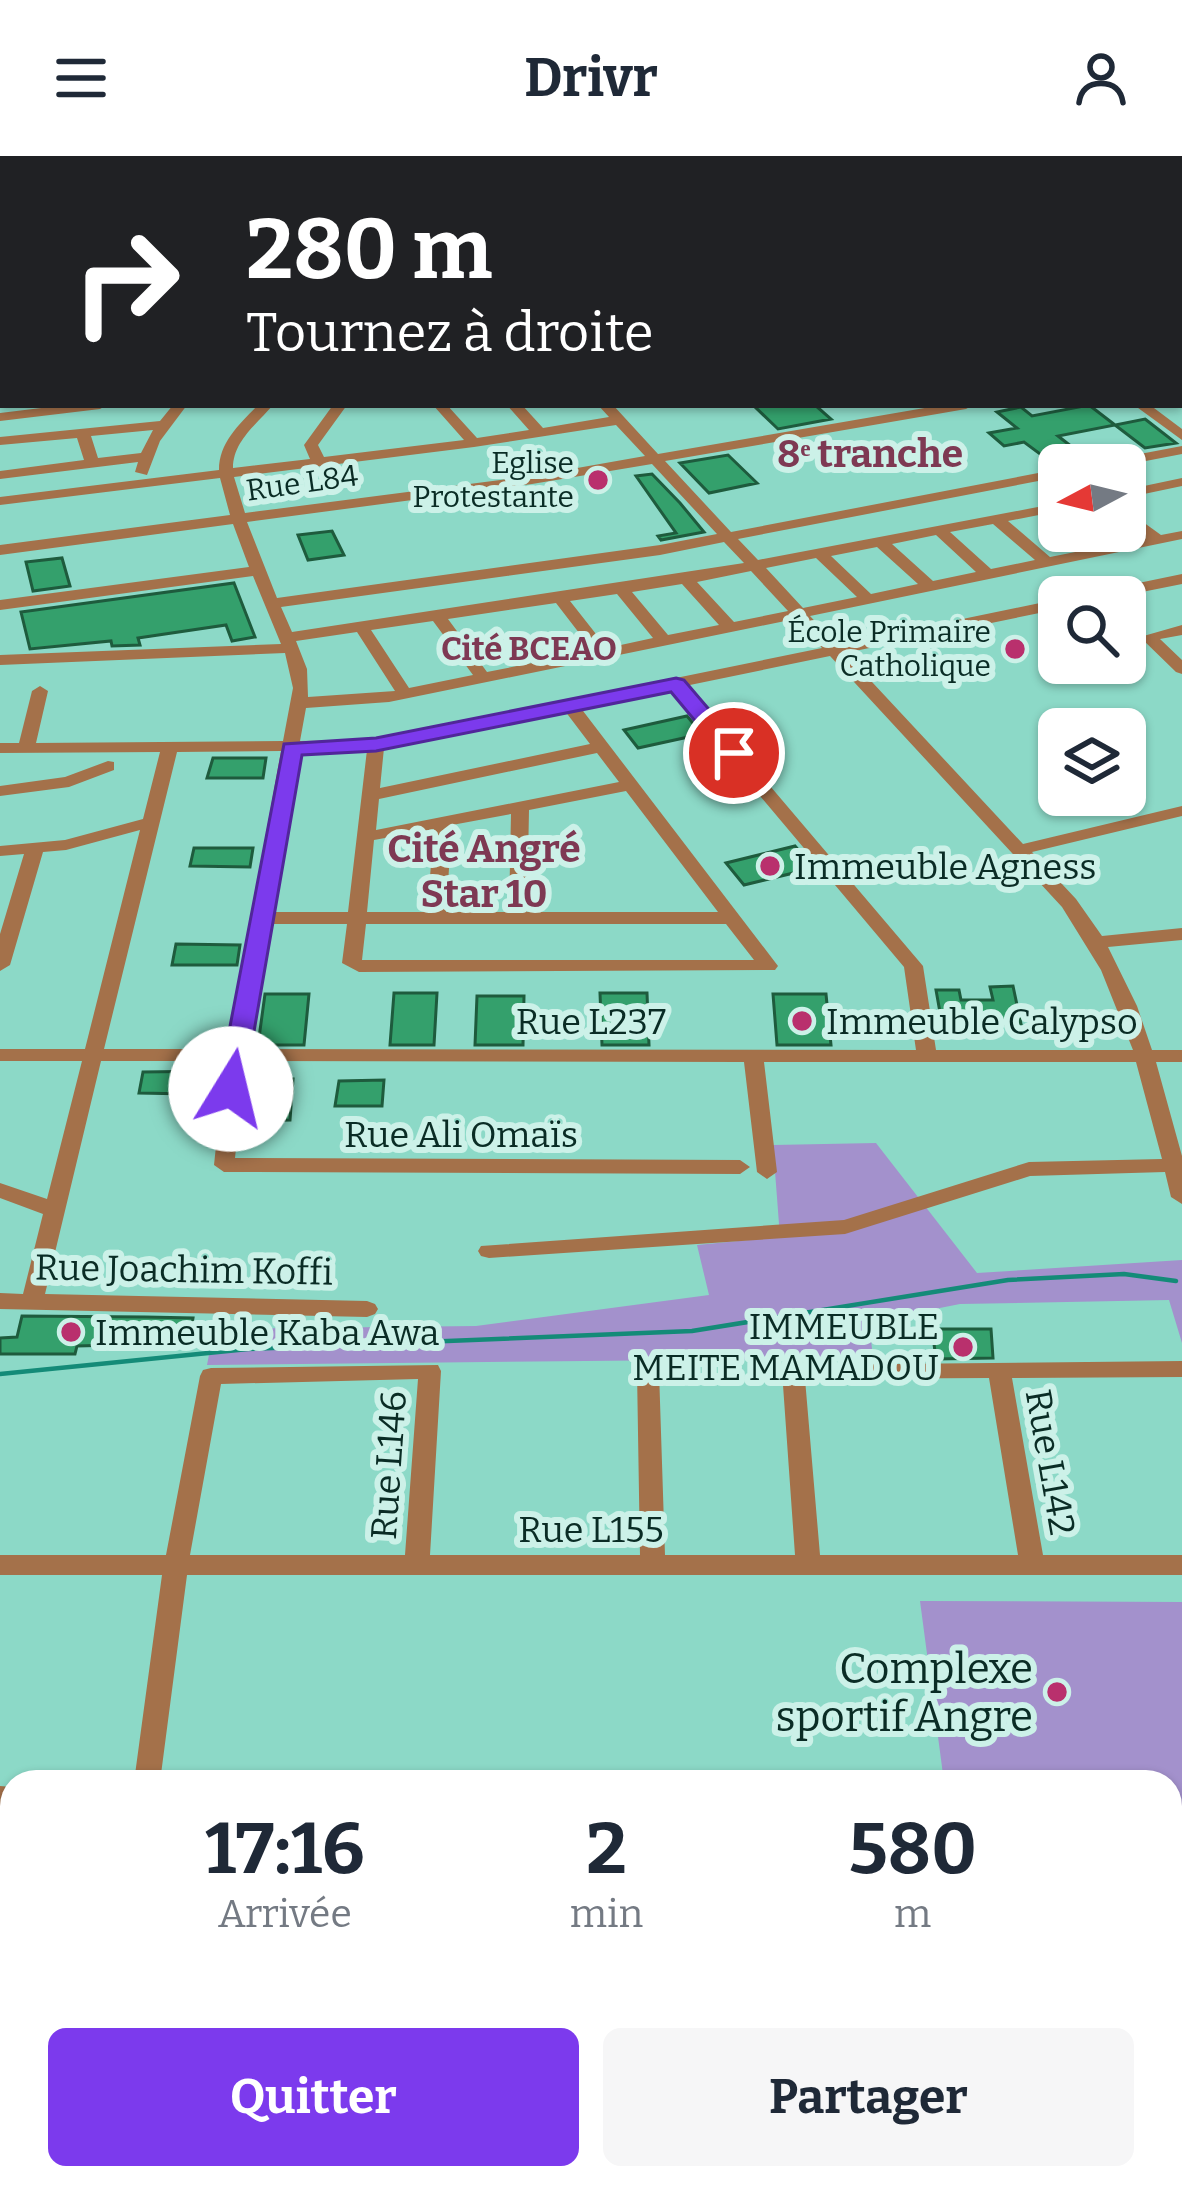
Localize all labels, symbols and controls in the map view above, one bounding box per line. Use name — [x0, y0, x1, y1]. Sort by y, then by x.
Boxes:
icon: menu — [48, 45, 114, 111]
icon: person — [1068, 45, 1134, 111]
text: Drivr — [524, 46, 658, 110]
text: 280 m — [246, 199, 492, 300]
icon: right — [48, 204, 204, 360]
text: Tournez à droite — [246, 301, 654, 365]
district label: 8ᵉ tranche — [777, 431, 963, 477]
north arrow — [1038, 444, 1146, 552]
map controls — [1038, 444, 1146, 816]
place label: Eglise Protestante — [413, 445, 574, 515]
street label: Rue L84 — [244, 457, 361, 509]
marker: Eglise Protestante — [585, 467, 611, 493]
button: search — [1038, 576, 1146, 684]
place label: École Primaire Catholique — [787, 614, 991, 684]
district label: Cité BCEAO — [441, 629, 617, 669]
marker: École Primaire Catholique — [1002, 636, 1028, 662]
pin — [683, 702, 785, 804]
button: layers — [1038, 708, 1146, 816]
icon: arrive — [701, 720, 767, 786]
district label: Cité Angré Star 10 — [387, 826, 581, 917]
place label: Immeuble Agness — [794, 845, 1097, 889]
marker: Immeuble Agness — [757, 853, 783, 879]
street label: Rue L237 — [516, 1000, 666, 1044]
place label: Immeuble Calypso — [826, 1000, 1138, 1044]
marker: Immeuble Calypso — [789, 1008, 815, 1034]
position arrow — [168, 1026, 294, 1152]
street label: Rue Ali Omaïs — [344, 1113, 578, 1157]
street label: Rue Joachim Koffi — [35, 1245, 333, 1295]
place label: IMMEUBLE MEITE MAMADOU — [632, 1305, 939, 1390]
place label: Immeuble Kaba Awa — [95, 1311, 440, 1355]
marker: Immeuble Kaba Awa — [58, 1319, 84, 1345]
marker: IMMEUBLE MEITE MAMADOU — [950, 1334, 976, 1360]
street label: Rue L142 — [1016, 1386, 1084, 1539]
street label: Rue L146 — [362, 1389, 416, 1541]
street label: Rue L155 — [518, 1508, 664, 1552]
place label: Complexe sportif Angre — [775, 1644, 1033, 1742]
marker: Complexe sportif Angre — [1044, 1679, 1070, 1705]
text: 17:16 — [205, 1806, 365, 1892]
text: 2 — [586, 1806, 627, 1892]
text: 580 — [848, 1806, 977, 1892]
text: Arrivée — [218, 1891, 352, 1937]
text: min — [570, 1891, 643, 1937]
text: m — [894, 1891, 931, 1937]
button: Quitter — [48, 2028, 579, 2166]
button: Partager — [603, 2028, 1134, 2166]

